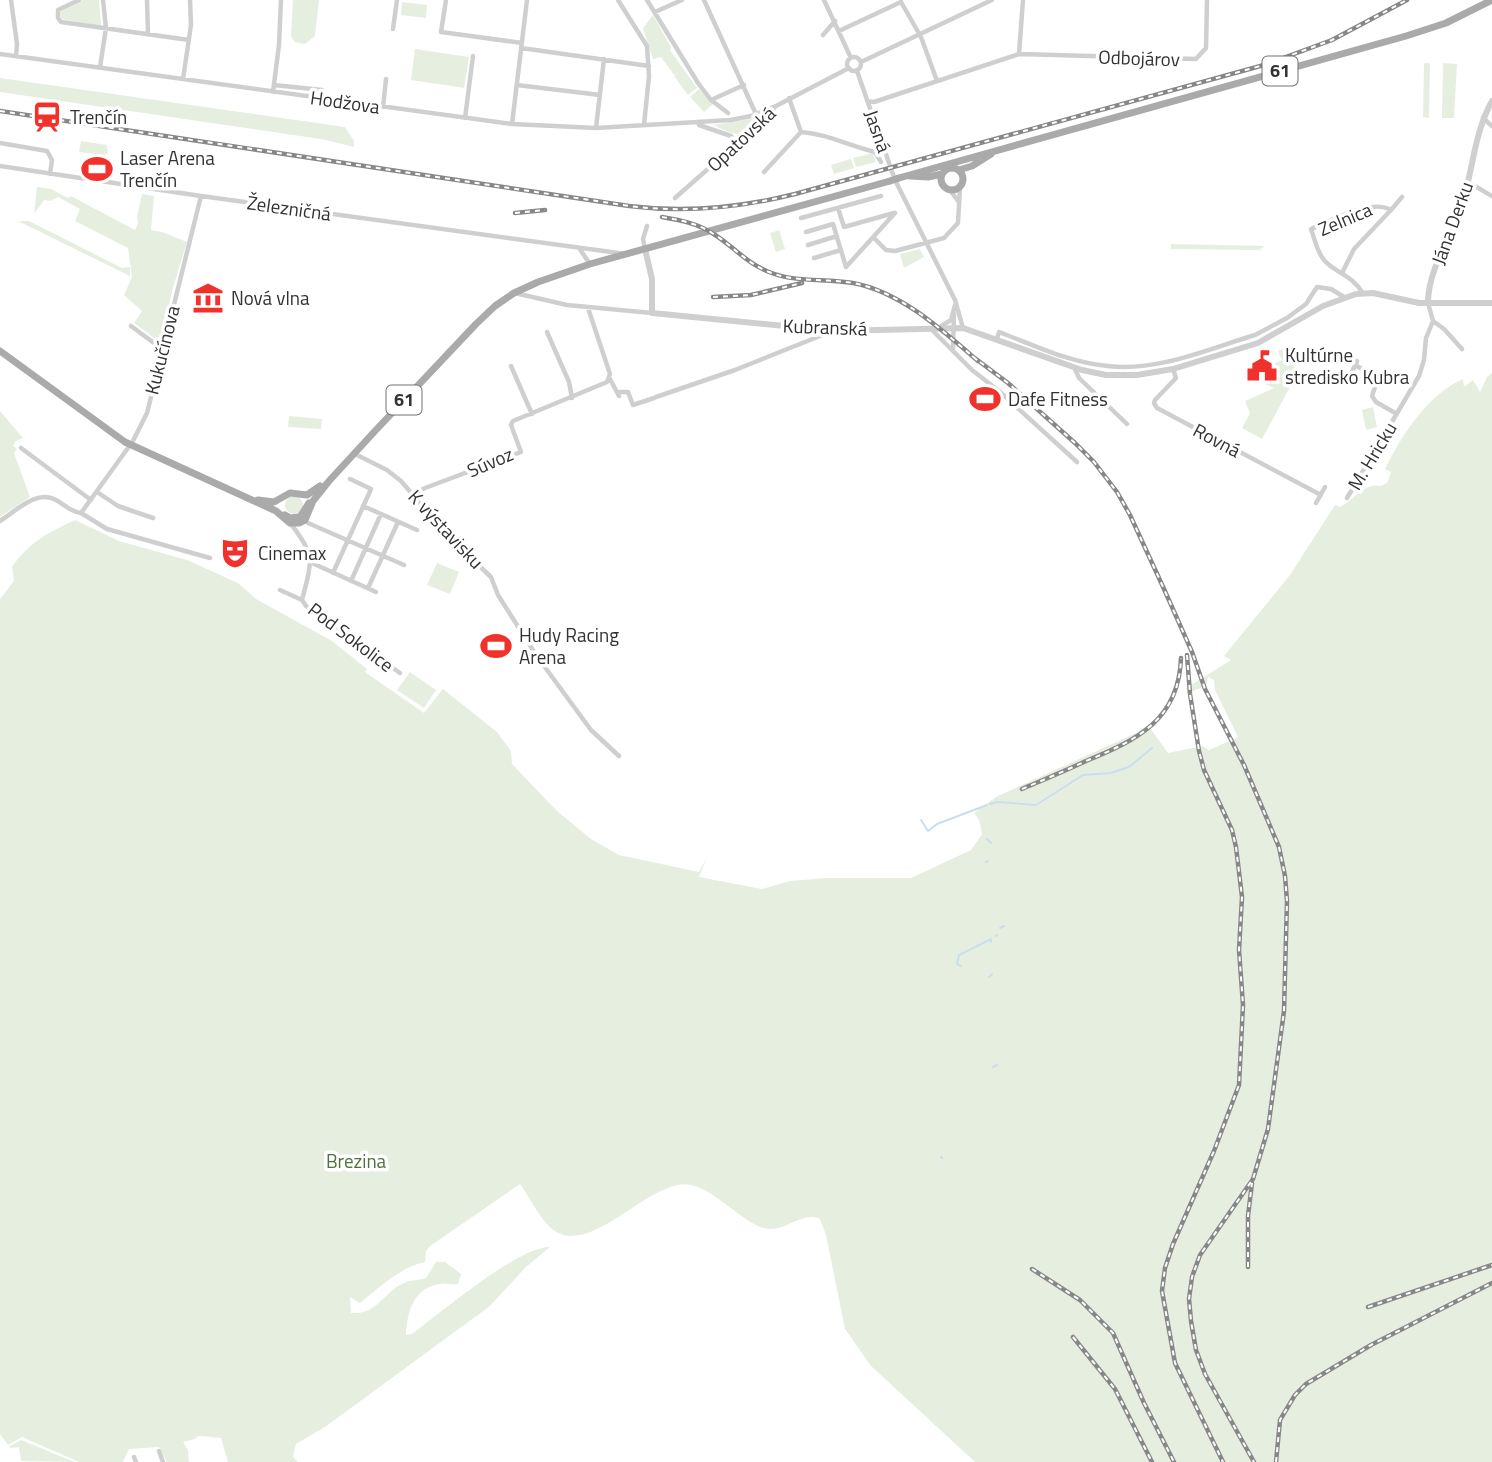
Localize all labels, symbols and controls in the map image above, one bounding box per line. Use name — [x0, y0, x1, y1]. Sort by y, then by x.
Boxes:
street label: Odbojárov — [1098, 42, 1180, 73]
road number: 61 — [1262, 56, 1298, 86]
street label: Hodžova — [309, 82, 382, 121]
street label: Opatovská — [700, 99, 782, 178]
station icon: Trenčín — [30, 100, 64, 134]
place label: Trenčín — [70, 102, 127, 131]
street label: Jasná — [858, 106, 899, 157]
place label: Laser Arena Trenčín — [120, 143, 215, 194]
sports icon: Laser Arena Trenčín — [80, 152, 114, 186]
street label: Jána Derku — [1423, 177, 1480, 268]
street label: Železničná — [245, 187, 333, 228]
street label: Zelnica — [1313, 194, 1377, 243]
museum icon: Nová vlna — [191, 281, 225, 315]
place label: Nová vlna — [231, 283, 310, 312]
street label: Kukučínova — [136, 302, 187, 397]
street label: Kubranská — [782, 311, 868, 342]
place label: Kultúrne stredisko Kubra — [1285, 340, 1410, 391]
public building icon: Kultúrne stredisko Kubra — [1245, 349, 1279, 383]
sports icon: Dafe Fitness — [968, 382, 1002, 416]
place label: Dafe Fitness — [1008, 384, 1108, 413]
road number: 61 — [386, 386, 422, 414]
street label: Rovná — [1188, 415, 1247, 464]
street label: M. Hricku — [1340, 416, 1403, 495]
street label: Súvoz — [462, 439, 518, 484]
street label: K výstavisku — [402, 482, 491, 575]
theatre icon: Cinemax — [218, 536, 252, 570]
place label: Cinemax — [258, 538, 327, 567]
street label: Pod Sokolice — [302, 595, 400, 679]
place label: Hudy Racing Arena — [519, 620, 619, 671]
sports icon: Hudy Racing Arena — [479, 629, 513, 663]
park label: Brezina — [326, 1146, 387, 1175]

